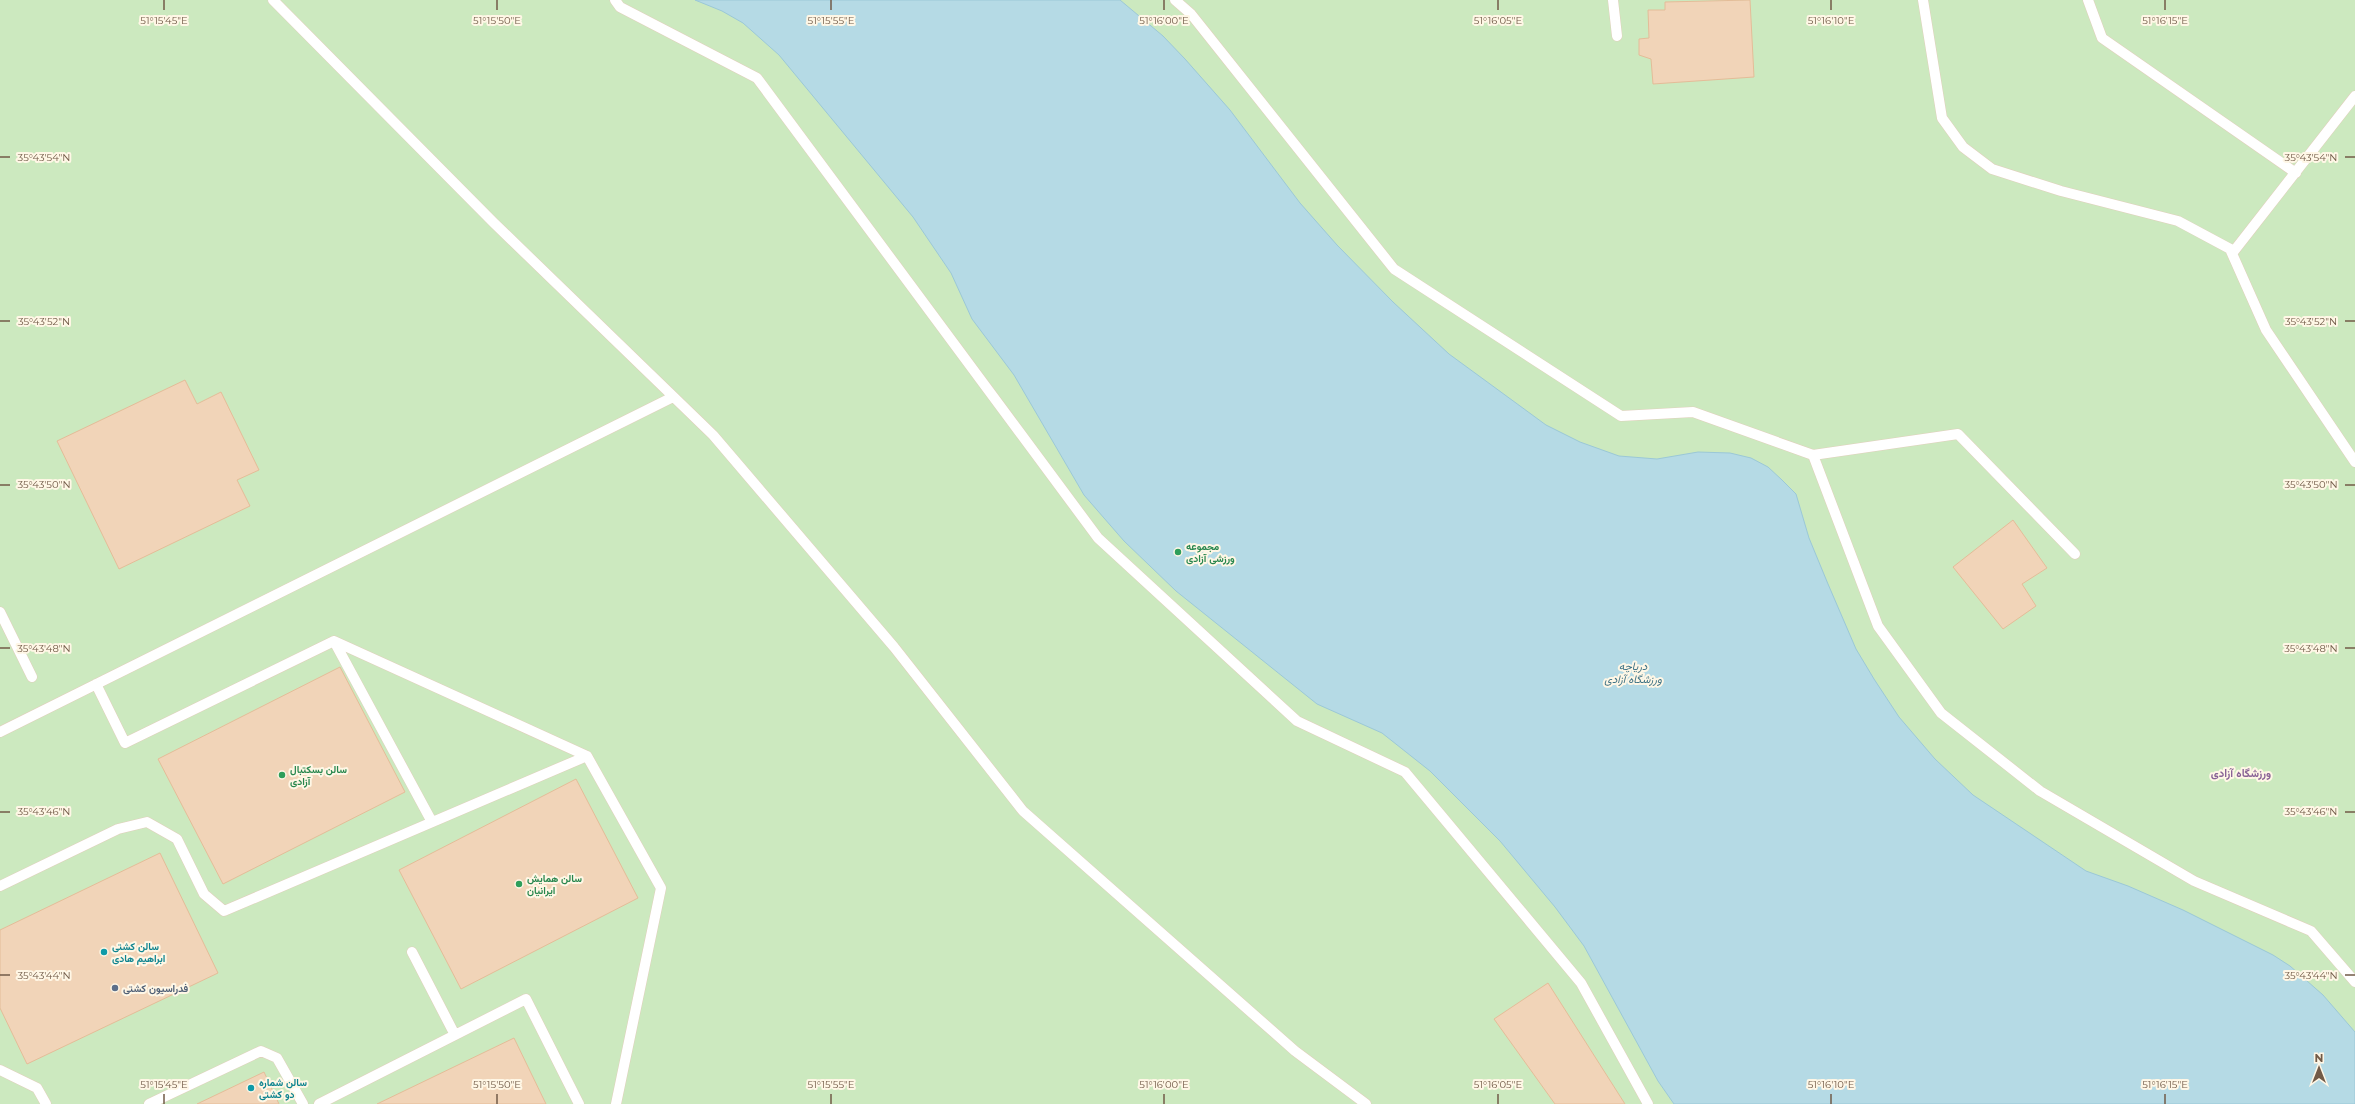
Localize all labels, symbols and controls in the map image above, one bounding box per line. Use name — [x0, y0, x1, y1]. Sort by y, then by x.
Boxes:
text: 51°15'45"E — [140, 14, 188, 27]
text: 51°15'50"E — [473, 14, 521, 27]
text: 51°15'55"E — [808, 14, 855, 27]
text: 51°16'00"E — [1139, 14, 1189, 27]
text: 51°16'05"E — [1474, 14, 1522, 27]
text: 51°16'10"E — [1808, 14, 1855, 27]
text: 51°16'15"E — [2142, 14, 2188, 27]
text: 35°43'54"N — [18, 151, 70, 164]
text: 35°43'54"N — [2285, 151, 2337, 164]
text: 35°43'52"N — [18, 315, 70, 328]
text: 35°43'52"N — [2285, 315, 2337, 328]
text: 35°43'50"N — [17, 478, 71, 491]
text: 35°43'50"N — [2284, 478, 2338, 491]
place label: مجموعه ورزشی آزادی — [1186, 540, 1235, 565]
marker: مجموعه ورزشی آزادی — [1173, 547, 1183, 557]
text: 35°43'48"N — [17, 642, 71, 655]
text: 35°43'48"N — [2284, 642, 2338, 655]
water label: دریاچه ورزشگاه آزادی — [1604, 659, 1662, 686]
place label: سالن بسکتبال آزادی — [290, 763, 347, 788]
district label: ورزشگاه آزادی — [2211, 766, 2271, 780]
marker: سالن بسکتبال آزادی — [277, 770, 287, 780]
text: 35°43'46"N — [18, 805, 70, 818]
text: 35°43'46"N — [2285, 805, 2337, 818]
place label: سالن همایش ایرانیان — [527, 872, 582, 897]
marker: سالن همایش ایرانیان — [514, 879, 524, 889]
place label: سالن کشتی ابراهیم هادی — [112, 940, 165, 965]
marker: سالن کشتی ابراهیم هادی — [99, 947, 109, 957]
text: 35°43'44"N — [17, 969, 71, 982]
text: 35°43'44"N — [2284, 969, 2338, 982]
place label: فدراسیون کشتی — [123, 982, 189, 995]
marker: فدراسیون کشتی — [110, 983, 120, 993]
north arrow — [2299, 1048, 2339, 1088]
text: N — [2315, 1051, 2323, 1065]
place label: سالن شماره دو کشتی — [259, 1076, 307, 1101]
text: 51°15'45"E — [140, 1078, 188, 1091]
text: 51°15'50"E — [473, 1078, 521, 1091]
text: 51°15'55"E — [808, 1078, 855, 1091]
text: 51°16'00"E — [1139, 1078, 1189, 1091]
text: 51°16'05"E — [1474, 1078, 1522, 1091]
text: 51°16'10"E — [1808, 1078, 1855, 1091]
text: 51°16'15"E — [2142, 1078, 2188, 1091]
marker: سالن شماره دو کشتی — [246, 1083, 256, 1093]

